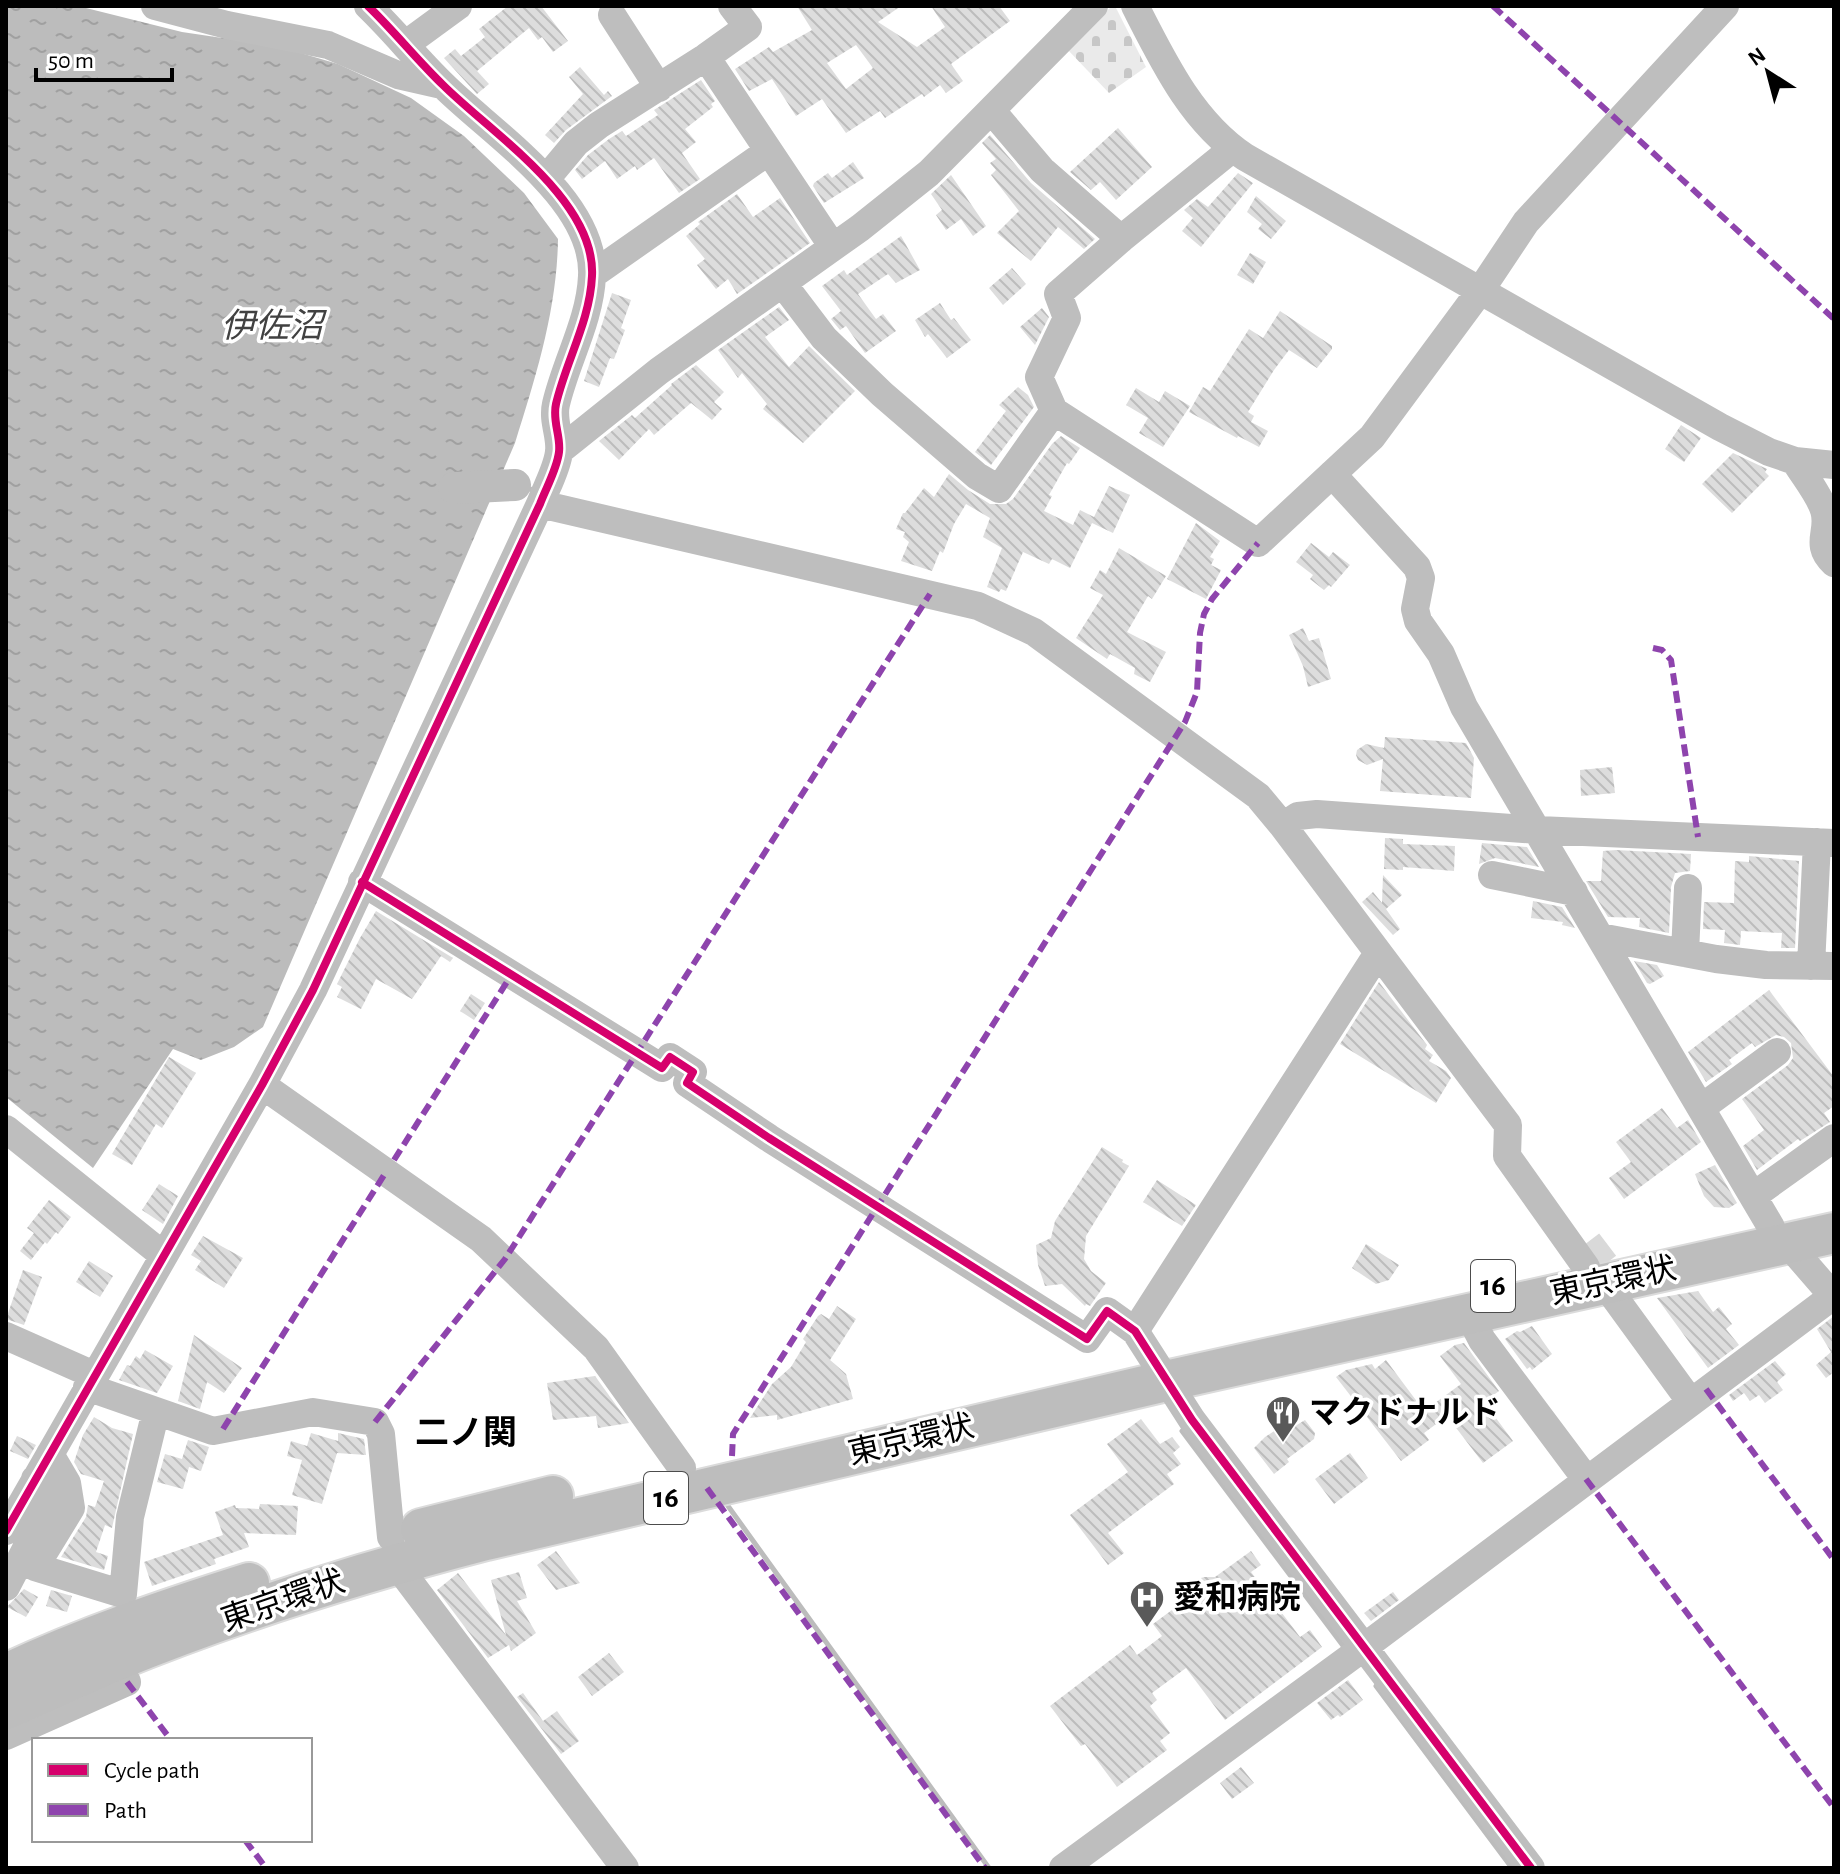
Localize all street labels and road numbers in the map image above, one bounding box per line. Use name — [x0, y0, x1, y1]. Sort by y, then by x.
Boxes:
street label: 東京環状 — [1547, 1251, 1679, 1310]
road number: 16 — [1471, 1260, 1515, 1312]
street label: 東京環状 — [845, 1409, 977, 1470]
road number: 16 — [644, 1472, 688, 1524]
street label: 東京環状 — [217, 1564, 349, 1637]

